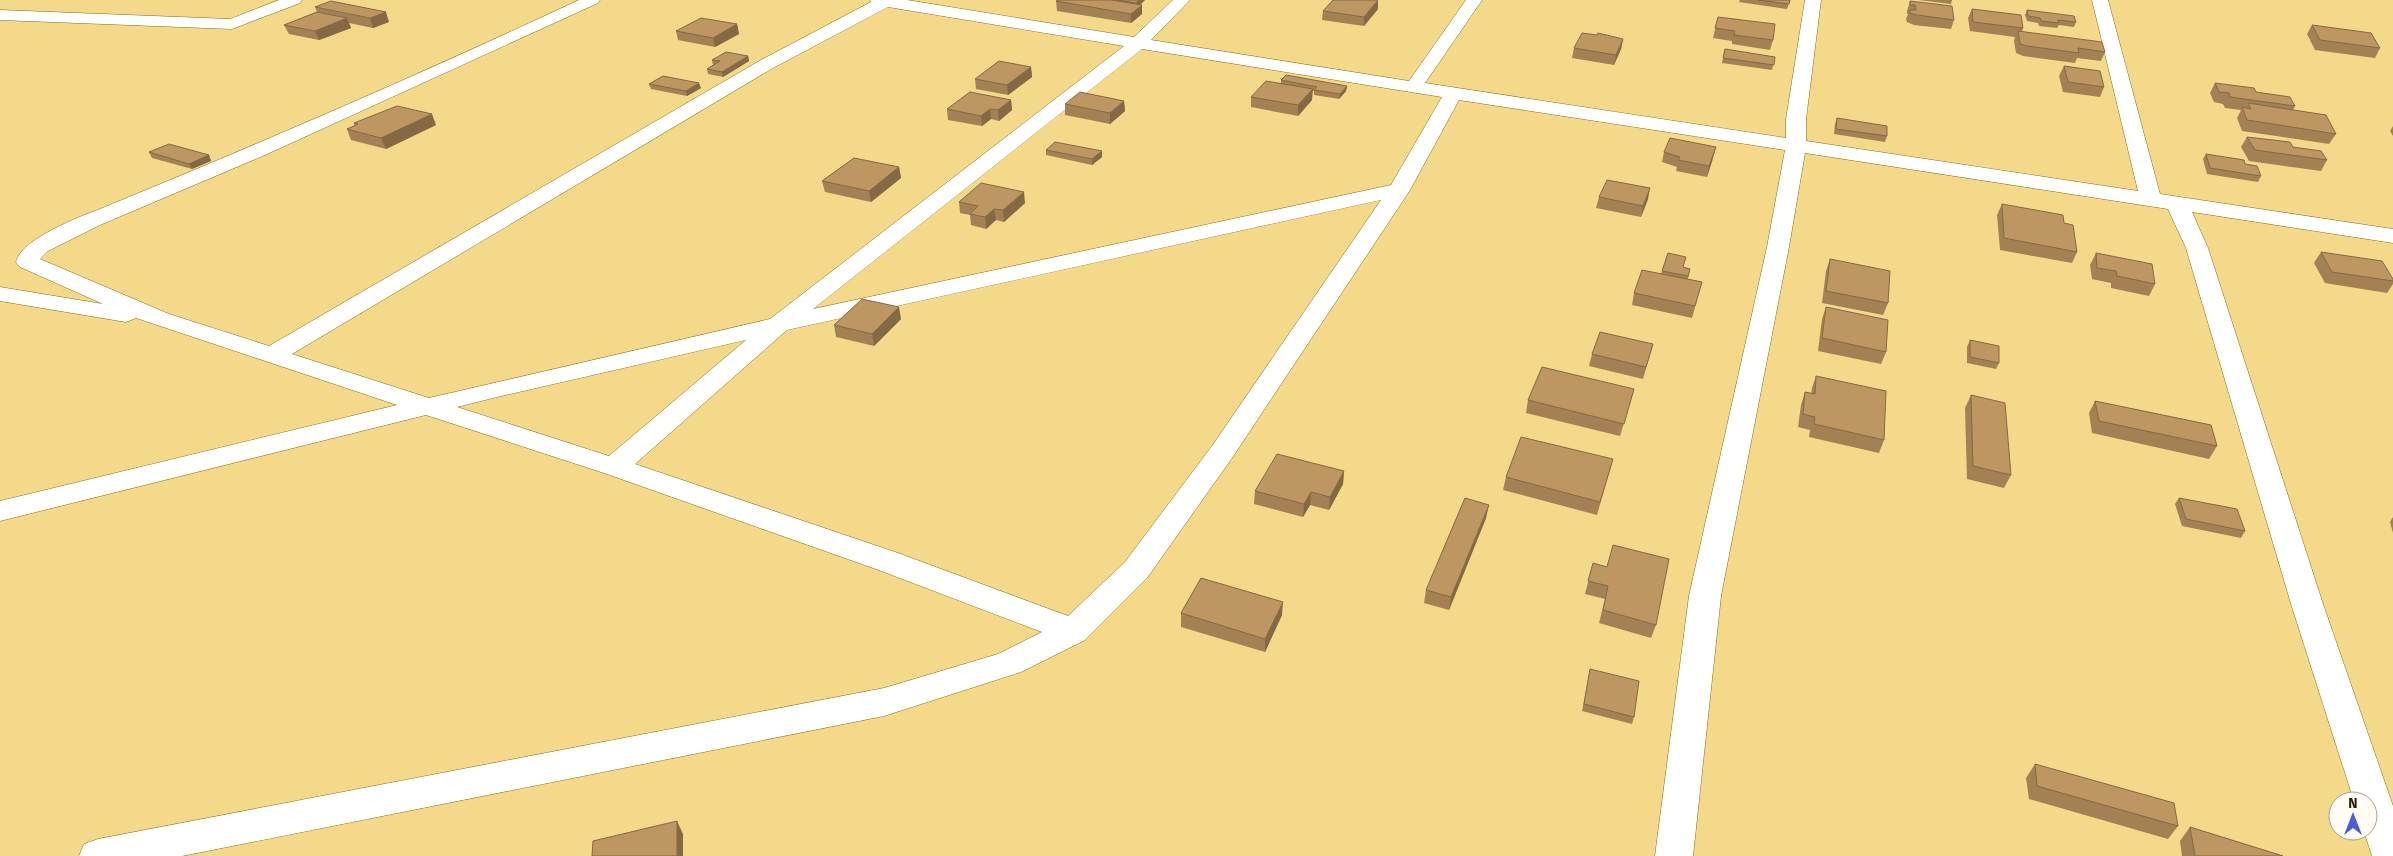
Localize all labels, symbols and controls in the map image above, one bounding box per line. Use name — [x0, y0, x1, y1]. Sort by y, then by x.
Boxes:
north arrow — [2328, 791, 2378, 841]
text: N — [2348, 795, 2358, 812]

